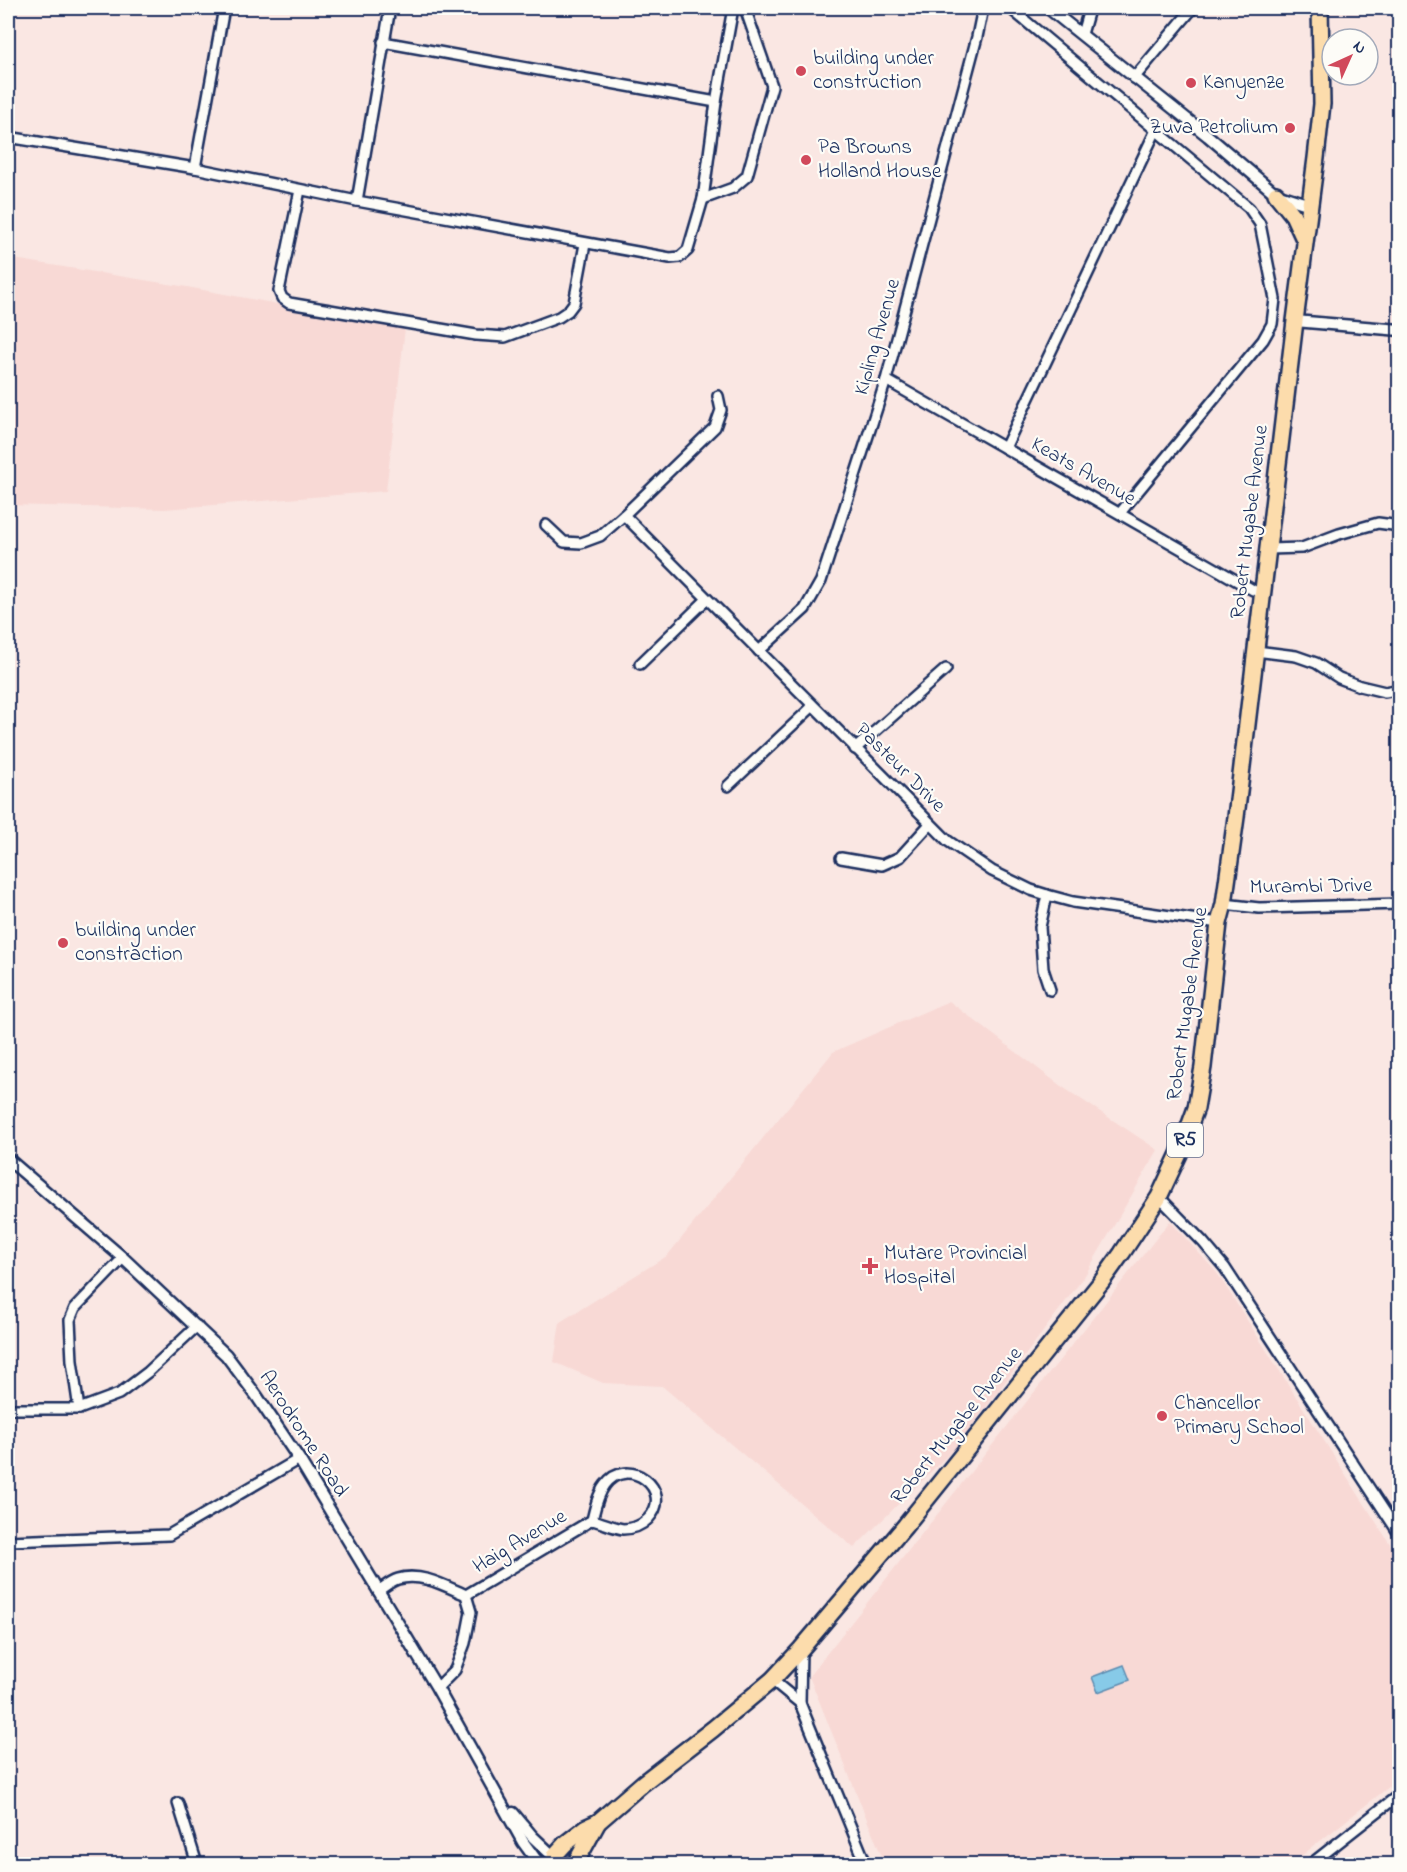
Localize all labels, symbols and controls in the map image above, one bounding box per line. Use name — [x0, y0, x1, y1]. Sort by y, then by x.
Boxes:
north arrow — [1320, 27, 1380, 87]
text: N — [1347, 35, 1372, 60]
place label: building under construction — [813, 44, 934, 98]
marker: building under construction — [794, 64, 808, 78]
place label: Kanyenze — [1203, 68, 1285, 100]
marker: Kanyenze — [1184, 76, 1198, 90]
place label: Zuva Petrolium — [1150, 113, 1278, 143]
marker: Zuva Petrolium — [1283, 121, 1297, 135]
place label: Pa Browns Holland House — [818, 133, 942, 187]
marker: Pa Browns Holland House — [799, 153, 813, 167]
street label: Kipling Avenue — [847, 275, 911, 399]
street label: Robert Mugabe Avenue — [1223, 423, 1279, 621]
street label: Keats Avenue — [1025, 430, 1142, 514]
street label: Pasteur Drive — [848, 716, 952, 820]
street label: Murambi Drive — [1249, 871, 1373, 903]
street label: Robert Mugabe Avenue — [1160, 905, 1219, 1103]
place label: building under constraction — [75, 916, 196, 970]
marker: building under constraction — [56, 936, 70, 950]
road number: R5 — [1167, 1123, 1203, 1157]
place label: Mutare Provincial Hospital — [884, 1239, 1027, 1293]
marker: Mutare Provincial Hospital — [861, 1257, 879, 1275]
street label: Robert Mugabe Avenue — [884, 1340, 1032, 1513]
street label: Aerodrome Road — [251, 1365, 355, 1503]
place label: Chancellor Primary School — [1174, 1389, 1304, 1445]
marker: Chancellor Primary School — [1155, 1409, 1169, 1423]
street label: Haig Avenue — [467, 1502, 574, 1584]

